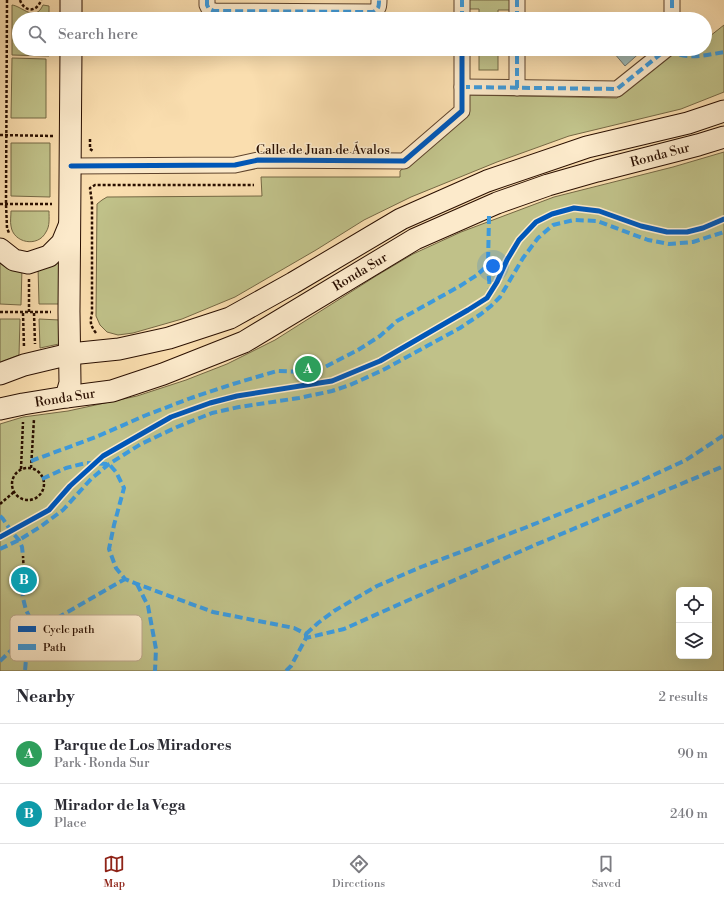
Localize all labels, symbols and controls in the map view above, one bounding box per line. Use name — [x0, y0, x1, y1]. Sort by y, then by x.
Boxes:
search box — [12, 12, 712, 56]
icon: search — [26, 23, 48, 45]
text: Search here — [58, 25, 138, 44]
street label: Ronda Sur — [628, 139, 692, 171]
street label: Calle de Juan de Ávalos — [256, 141, 390, 158]
street label: Ronda Sur — [330, 249, 391, 295]
your location — [483, 256, 503, 276]
pin: A — [295, 354, 321, 384]
street label: Ronda Sur — [34, 385, 97, 411]
pin: B — [11, 565, 37, 595]
map controls — [676, 587, 712, 659]
button: locate — [676, 587, 712, 623]
legend — [10, 615, 142, 661]
text: Cycle path — [43, 623, 95, 637]
button: layers — [676, 623, 712, 659]
text: Path — [43, 641, 67, 655]
text: Nearby — [16, 686, 75, 708]
text: 2 results — [659, 689, 708, 705]
text: Parque de Los Miradores — [54, 736, 231, 755]
text: A — [24, 746, 34, 762]
text: 90 m — [677, 746, 708, 762]
text: Park · Ronda Sur — [54, 755, 150, 771]
text: Mirador de la Vega — [54, 796, 186, 815]
text: B — [24, 806, 34, 822]
text: 240 m — [670, 806, 708, 822]
text: Place — [54, 815, 86, 831]
tab: Map — [103, 853, 125, 891]
tab: Directions — [332, 853, 385, 891]
tab: Saved — [592, 853, 621, 891]

